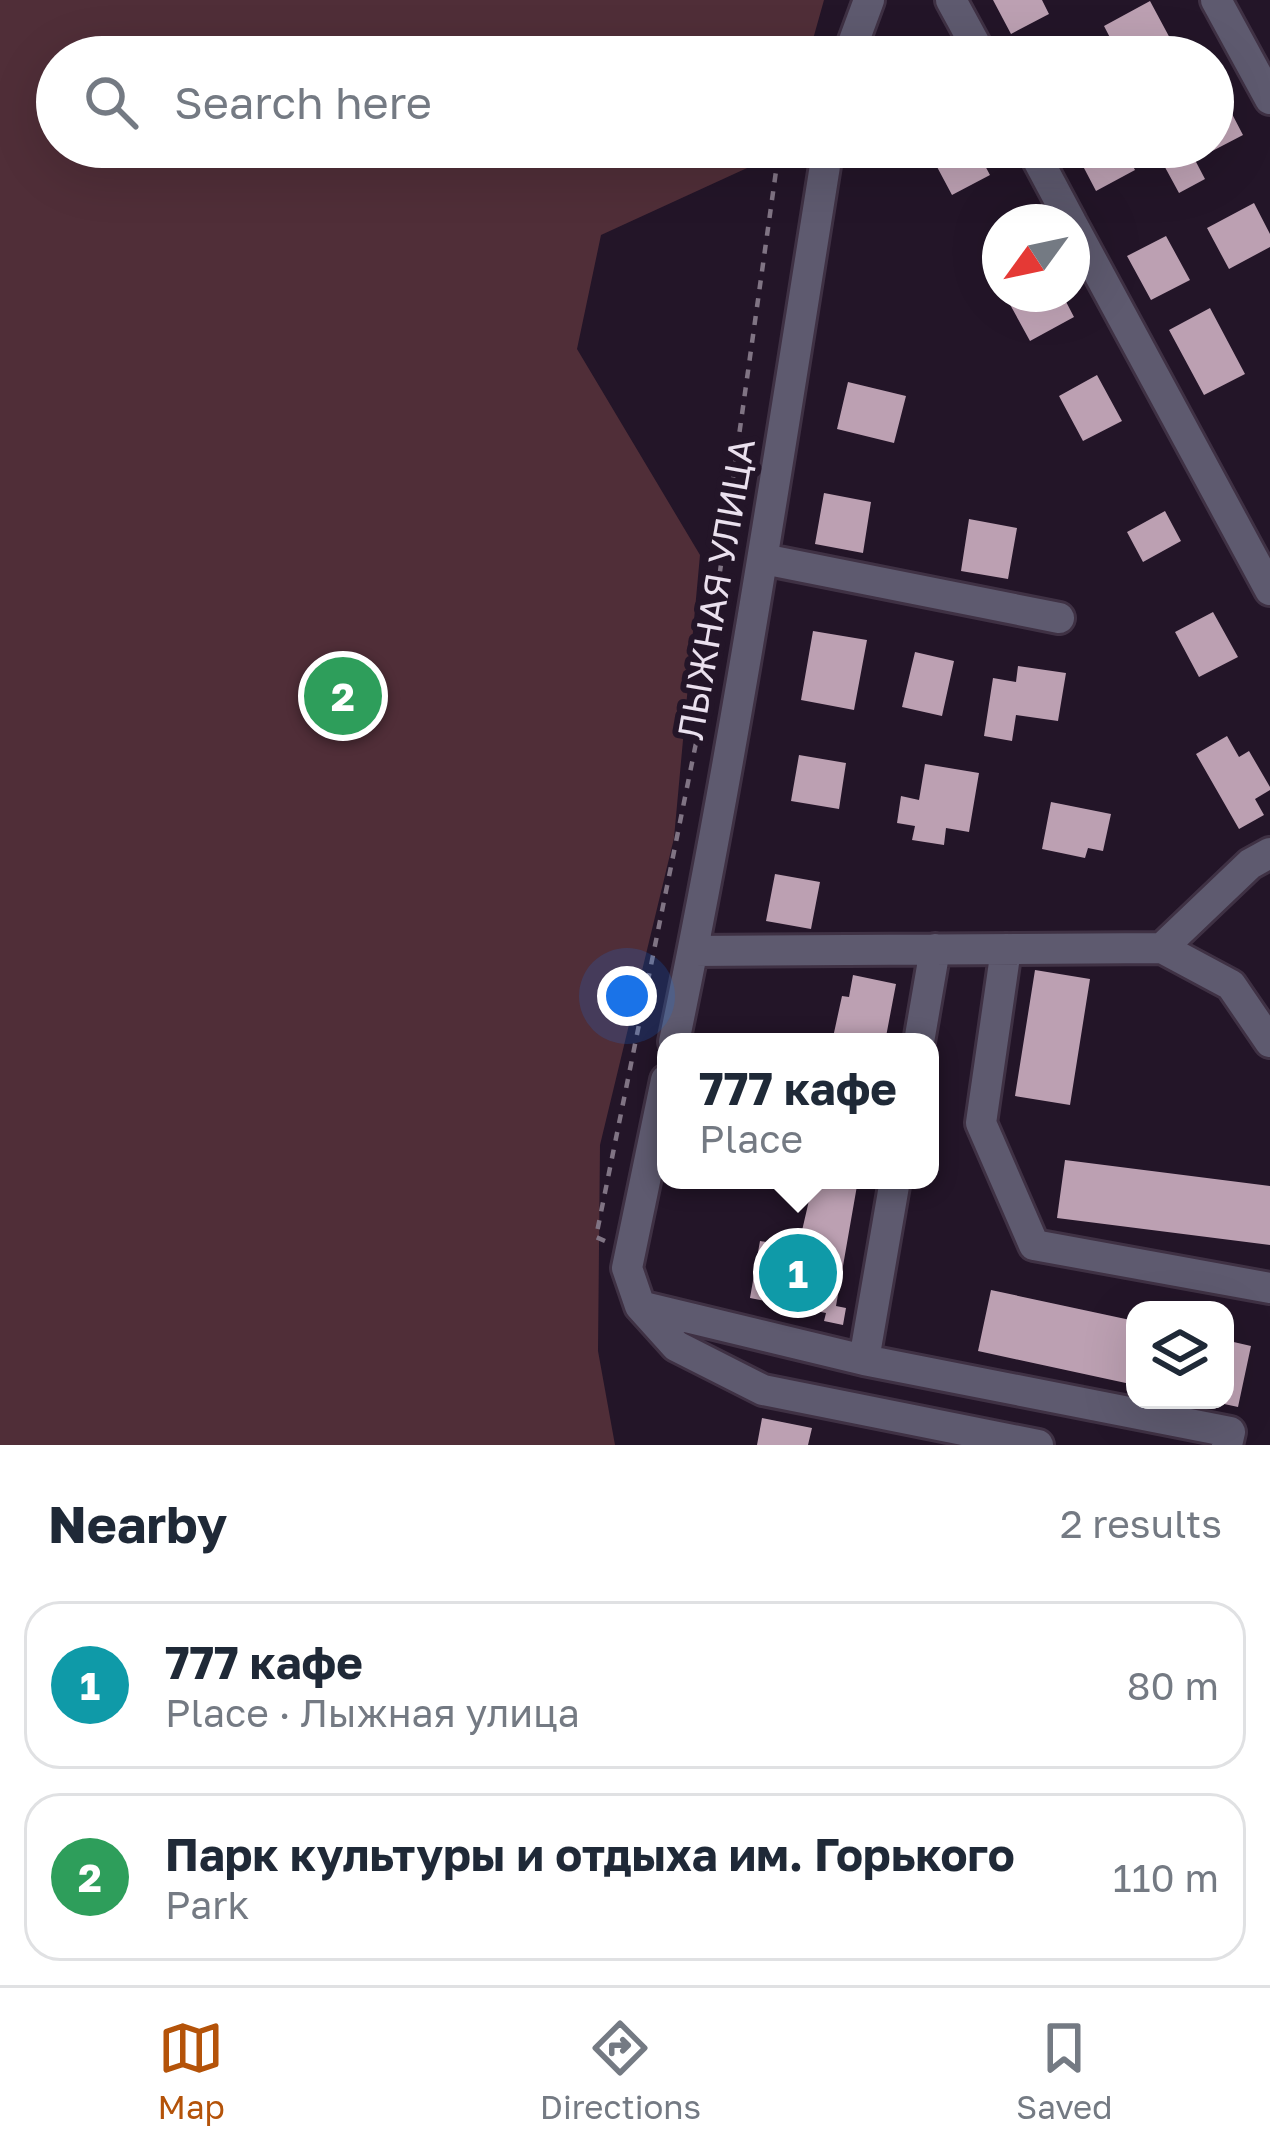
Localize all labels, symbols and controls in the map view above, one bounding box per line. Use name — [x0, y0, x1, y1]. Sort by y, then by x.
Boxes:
search box — [36, 36, 1234, 168]
icon: search — [78, 69, 144, 135]
text: Search here — [174, 75, 432, 129]
north arrow — [982, 204, 1090, 312]
street label: ЛЫЖНАЯ УЛИЦА — [668, 435, 763, 743]
pin: 2 — [304, 651, 382, 741]
your location — [597, 966, 657, 1026]
popup — [657, 1033, 939, 1189]
text: 777 кафе — [699, 1061, 897, 1115]
text: Place — [699, 1115, 803, 1162]
pin: 1 — [759, 1228, 837, 1318]
map controls — [1126, 1301, 1234, 1409]
button: layers — [1126, 1301, 1234, 1409]
text: Nearby — [48, 1493, 227, 1554]
text: 2 results — [1060, 1500, 1222, 1547]
text: 777 кафе — [165, 1635, 363, 1689]
text: 1 — [80, 1662, 100, 1709]
text: 80 m — [1127, 1662, 1219, 1709]
text: Place · Лыжная улица — [165, 1689, 580, 1736]
text: Парк культуры и отдыха им. Горького — [165, 1827, 1015, 1881]
text: 2 — [78, 1854, 102, 1901]
text: 110 m — [1113, 1854, 1219, 1901]
text: Park — [165, 1881, 249, 1928]
tab: Map — [158, 2015, 225, 2126]
tab: Directions — [540, 2015, 701, 2126]
tab: Saved — [1016, 2015, 1112, 2126]

